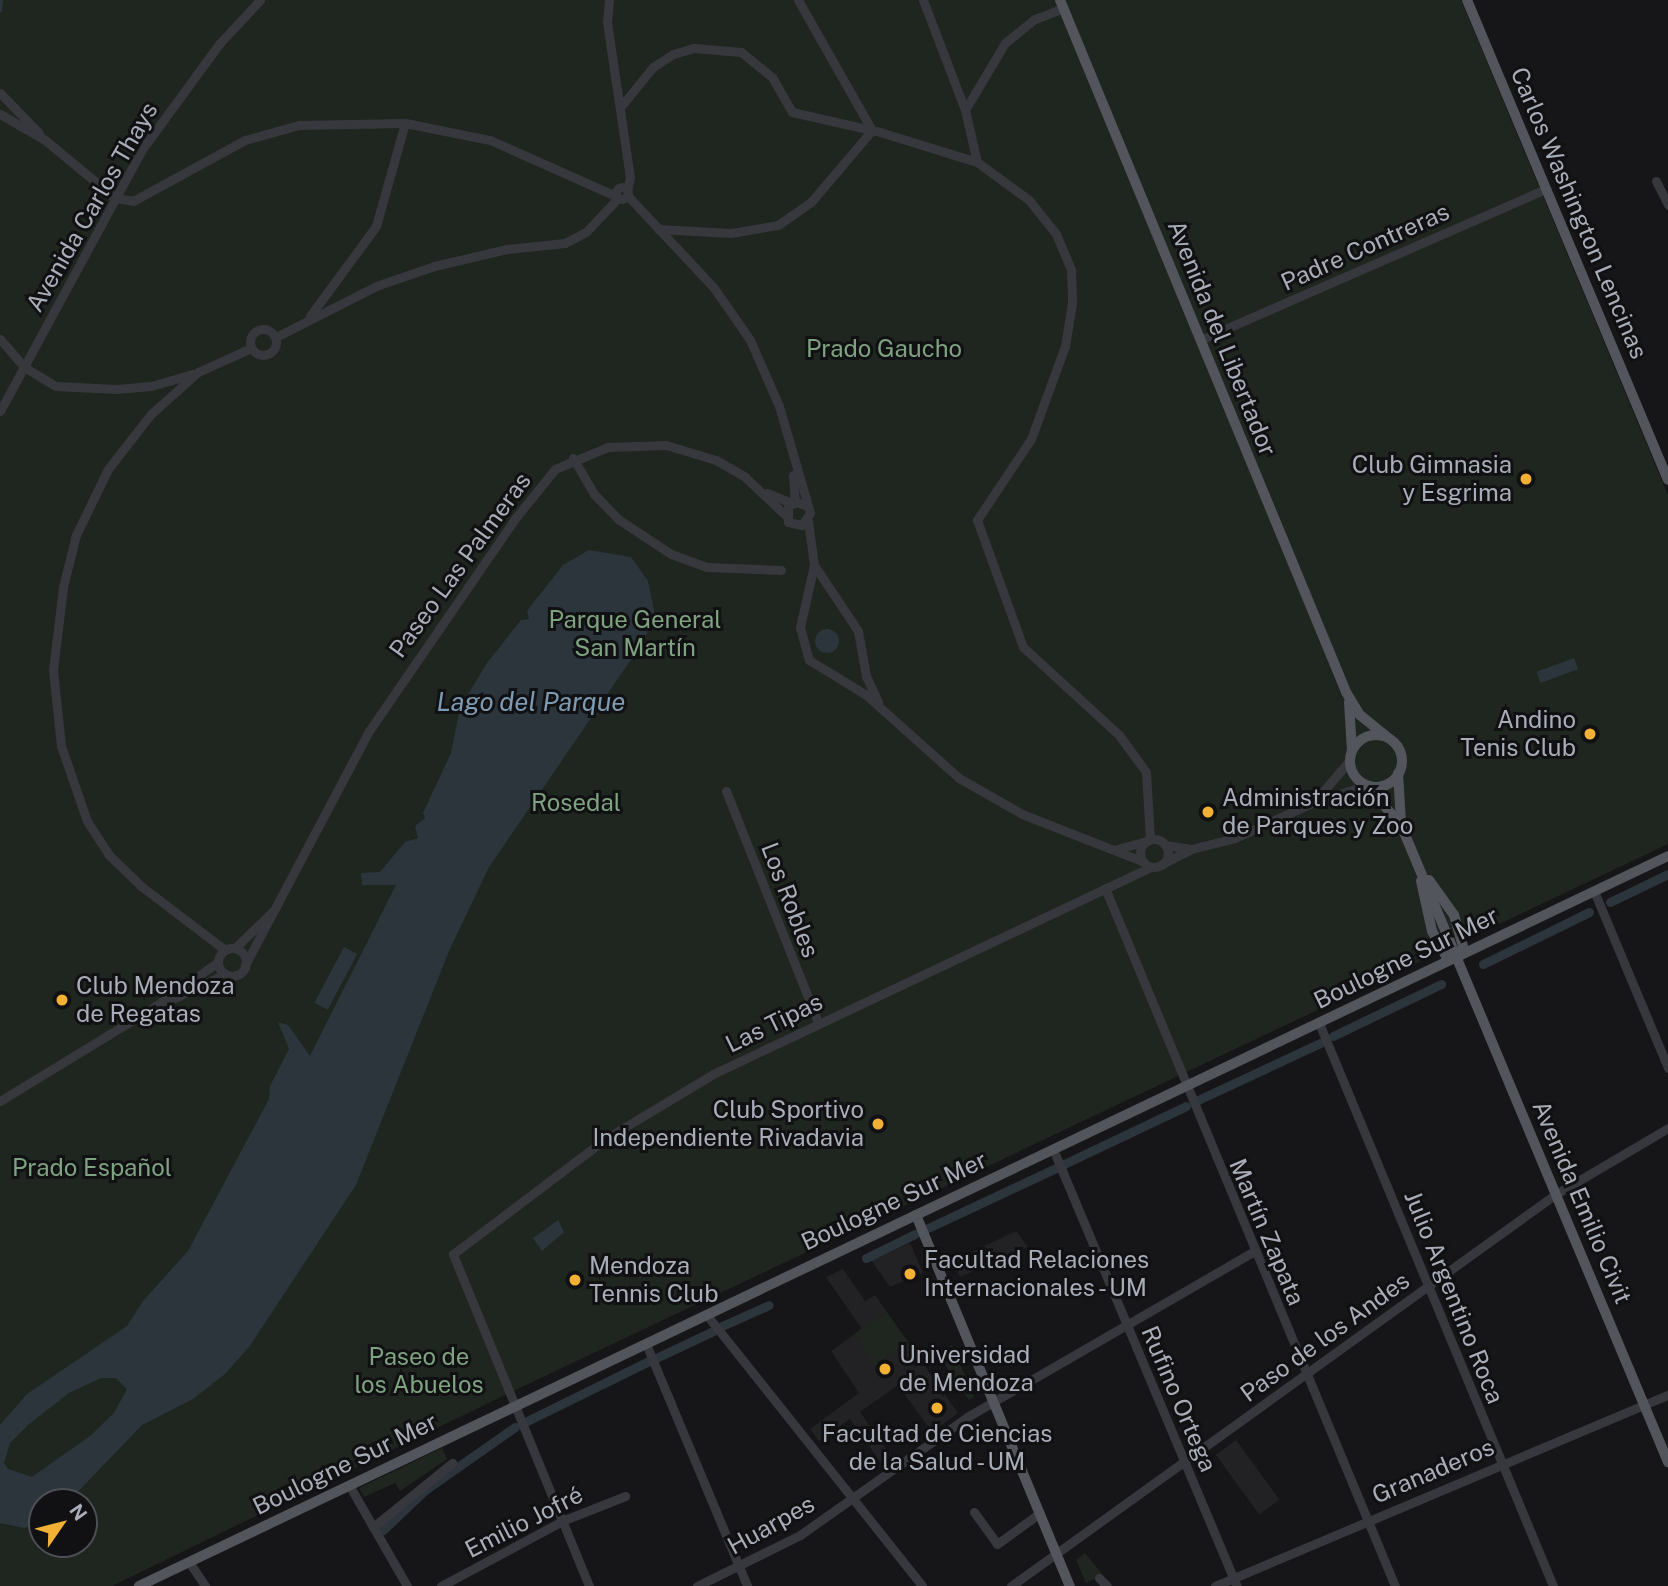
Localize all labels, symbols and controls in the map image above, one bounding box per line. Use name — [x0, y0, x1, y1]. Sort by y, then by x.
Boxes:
street label: Carlos Washington Lencinas — [1504, 63, 1654, 363]
street label: Avenida Carlos Thays — [20, 97, 164, 317]
street label: Padre Contreras — [1276, 197, 1454, 297]
street label: Avenida del Libertador — [1161, 216, 1283, 460]
park label: Prado Gaucho — [806, 335, 962, 363]
place label: Club Gimnasia y Esgrima — [1352, 451, 1512, 507]
street label: Paseo Las Palmeras — [383, 467, 537, 663]
marker: Club Gimnasia y Esgrima — [1518, 471, 1534, 487]
park label: Parque General San Martín — [548, 606, 722, 662]
water label: Lago del Parque — [436, 686, 626, 718]
place label: Andino Tenis Club — [1460, 706, 1576, 762]
marker: Andino Tenis Club — [1582, 726, 1598, 742]
place label: Administración de Parques y Zoo — [1222, 784, 1414, 840]
park label: Rosedal — [531, 789, 621, 817]
marker: Administración de Parques y Zoo — [1200, 804, 1216, 820]
street label: Los Robles — [755, 838, 825, 962]
street label: Boulogne Sur Mer — [1309, 901, 1503, 1015]
place label: Club Mendoza de Regatas — [76, 972, 235, 1028]
street label: Las Tipas — [721, 987, 827, 1059]
marker: Club Mendoza de Regatas — [54, 992, 70, 1008]
place label: Club Sportivo Independiente Rivadavia — [592, 1096, 864, 1152]
street label: Avenida Emilio Civit — [1526, 1096, 1638, 1308]
marker: Club Sportivo Independiente Rivadavia — [870, 1116, 886, 1132]
street label: Boulogne Sur Mer — [797, 1145, 991, 1257]
park label: Prado Español — [12, 1154, 172, 1182]
street label: Martín Zapata — [1223, 1154, 1311, 1310]
street label: Julio Argentino Roca — [1398, 1186, 1510, 1408]
place label: Facultad Relaciones Internacionales - UM — [924, 1246, 1154, 1302]
place label: Mendoza Tennis Club — [589, 1252, 719, 1308]
marker: Facultad Relaciones Internacionales - UM — [902, 1266, 918, 1282]
street label: Paso de los Andes — [1235, 1266, 1415, 1408]
marker: Mendoza Tennis Club — [567, 1272, 583, 1288]
street label: Rufino Ortega — [1135, 1322, 1223, 1476]
place label: Universidad de Mendoza — [899, 1341, 1034, 1397]
park label: Paseo de los Abuelos — [354, 1343, 484, 1399]
marker: Universidad de Mendoza — [877, 1361, 893, 1377]
marker: Facultad de Ciencias de la Salud - UM — [929, 1400, 945, 1416]
street label: Boulogne Sur Mer — [248, 1407, 442, 1521]
place label: Facultad de Ciencias de la Salud - UM — [821, 1420, 1053, 1476]
street label: Granaderos — [1368, 1432, 1498, 1510]
street label: Emilio Jofré — [460, 1480, 588, 1564]
north arrow — [28, 1488, 98, 1558]
street label: Huarpes — [723, 1489, 819, 1561]
text: N — [65, 1500, 92, 1524]

